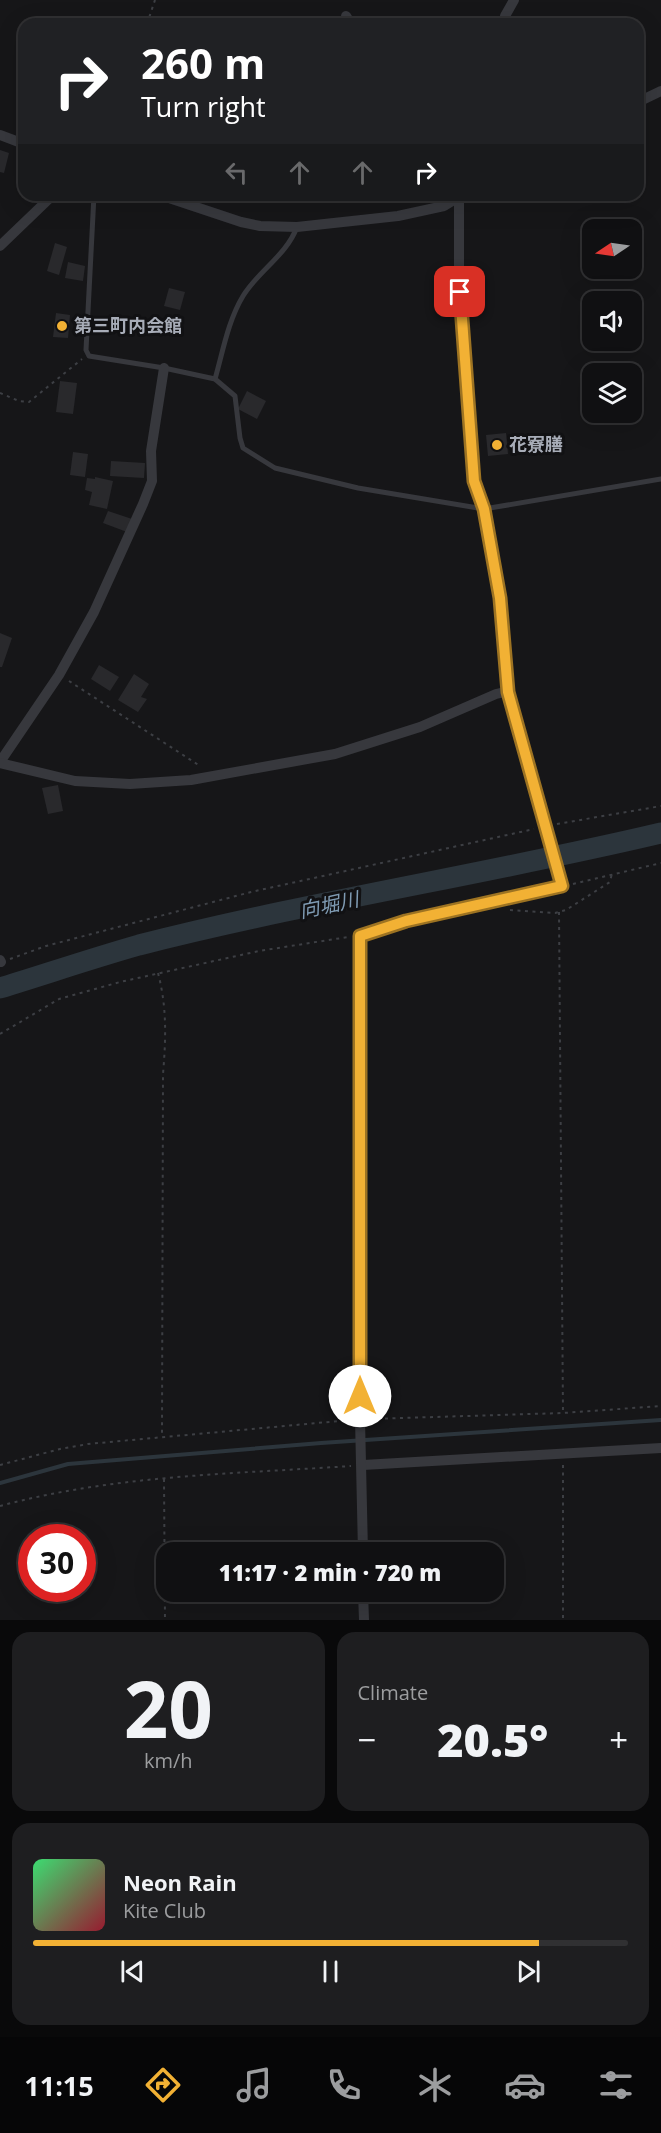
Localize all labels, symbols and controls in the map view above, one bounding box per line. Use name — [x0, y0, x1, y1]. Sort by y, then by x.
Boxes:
text: 260 m — [141, 34, 265, 91]
icon: right — [42, 42, 120, 120]
text: Turn right — [141, 88, 266, 125]
icon: left — [220, 156, 253, 189]
icon: ahead — [283, 156, 316, 189]
icon: ahead — [346, 156, 379, 189]
icon: right — [409, 156, 442, 189]
north arrow — [582, 219, 642, 279]
map controls — [582, 219, 642, 423]
pin — [434, 266, 485, 317]
icon: arrive — [443, 275, 476, 308]
button: sound — [582, 291, 642, 351]
place label: 第三町内会館 — [74, 313, 182, 337]
marker: 第三町内会館 — [55, 319, 69, 333]
button: layers — [582, 363, 642, 423]
place label: 花寮膳 — [509, 432, 563, 456]
marker: 花寮膳 — [490, 438, 504, 452]
water label: 向堀川 — [297, 885, 363, 924]
position arrow — [328, 1364, 392, 1428]
speed limit sign: 30 — [18, 1524, 96, 1602]
text: 11:17 · 2 min · 720 m — [219, 1557, 441, 1587]
text: 20 — [124, 1655, 213, 1761]
text: Climate — [358, 1679, 428, 1706]
text: 20.5° — [437, 1709, 548, 1770]
text: − — [358, 1717, 376, 1762]
text: + — [609, 1717, 628, 1762]
text: km/h — [144, 1747, 193, 1774]
text: Neon Rain — [123, 1867, 237, 1897]
text: Kite Club — [123, 1897, 206, 1924]
icon: previous — [116, 1955, 149, 1988]
icon: pause — [314, 1955, 347, 1988]
icon: next — [512, 1955, 545, 1988]
icon: directions — [142, 2064, 184, 2106]
icon: music — [233, 2064, 275, 2106]
icon: phone — [323, 2064, 365, 2106]
icon: climate — [414, 2064, 456, 2106]
icon: car — [504, 2064, 546, 2106]
icon: filters — [595, 2064, 637, 2106]
text: 11:15 — [24, 2067, 94, 2104]

